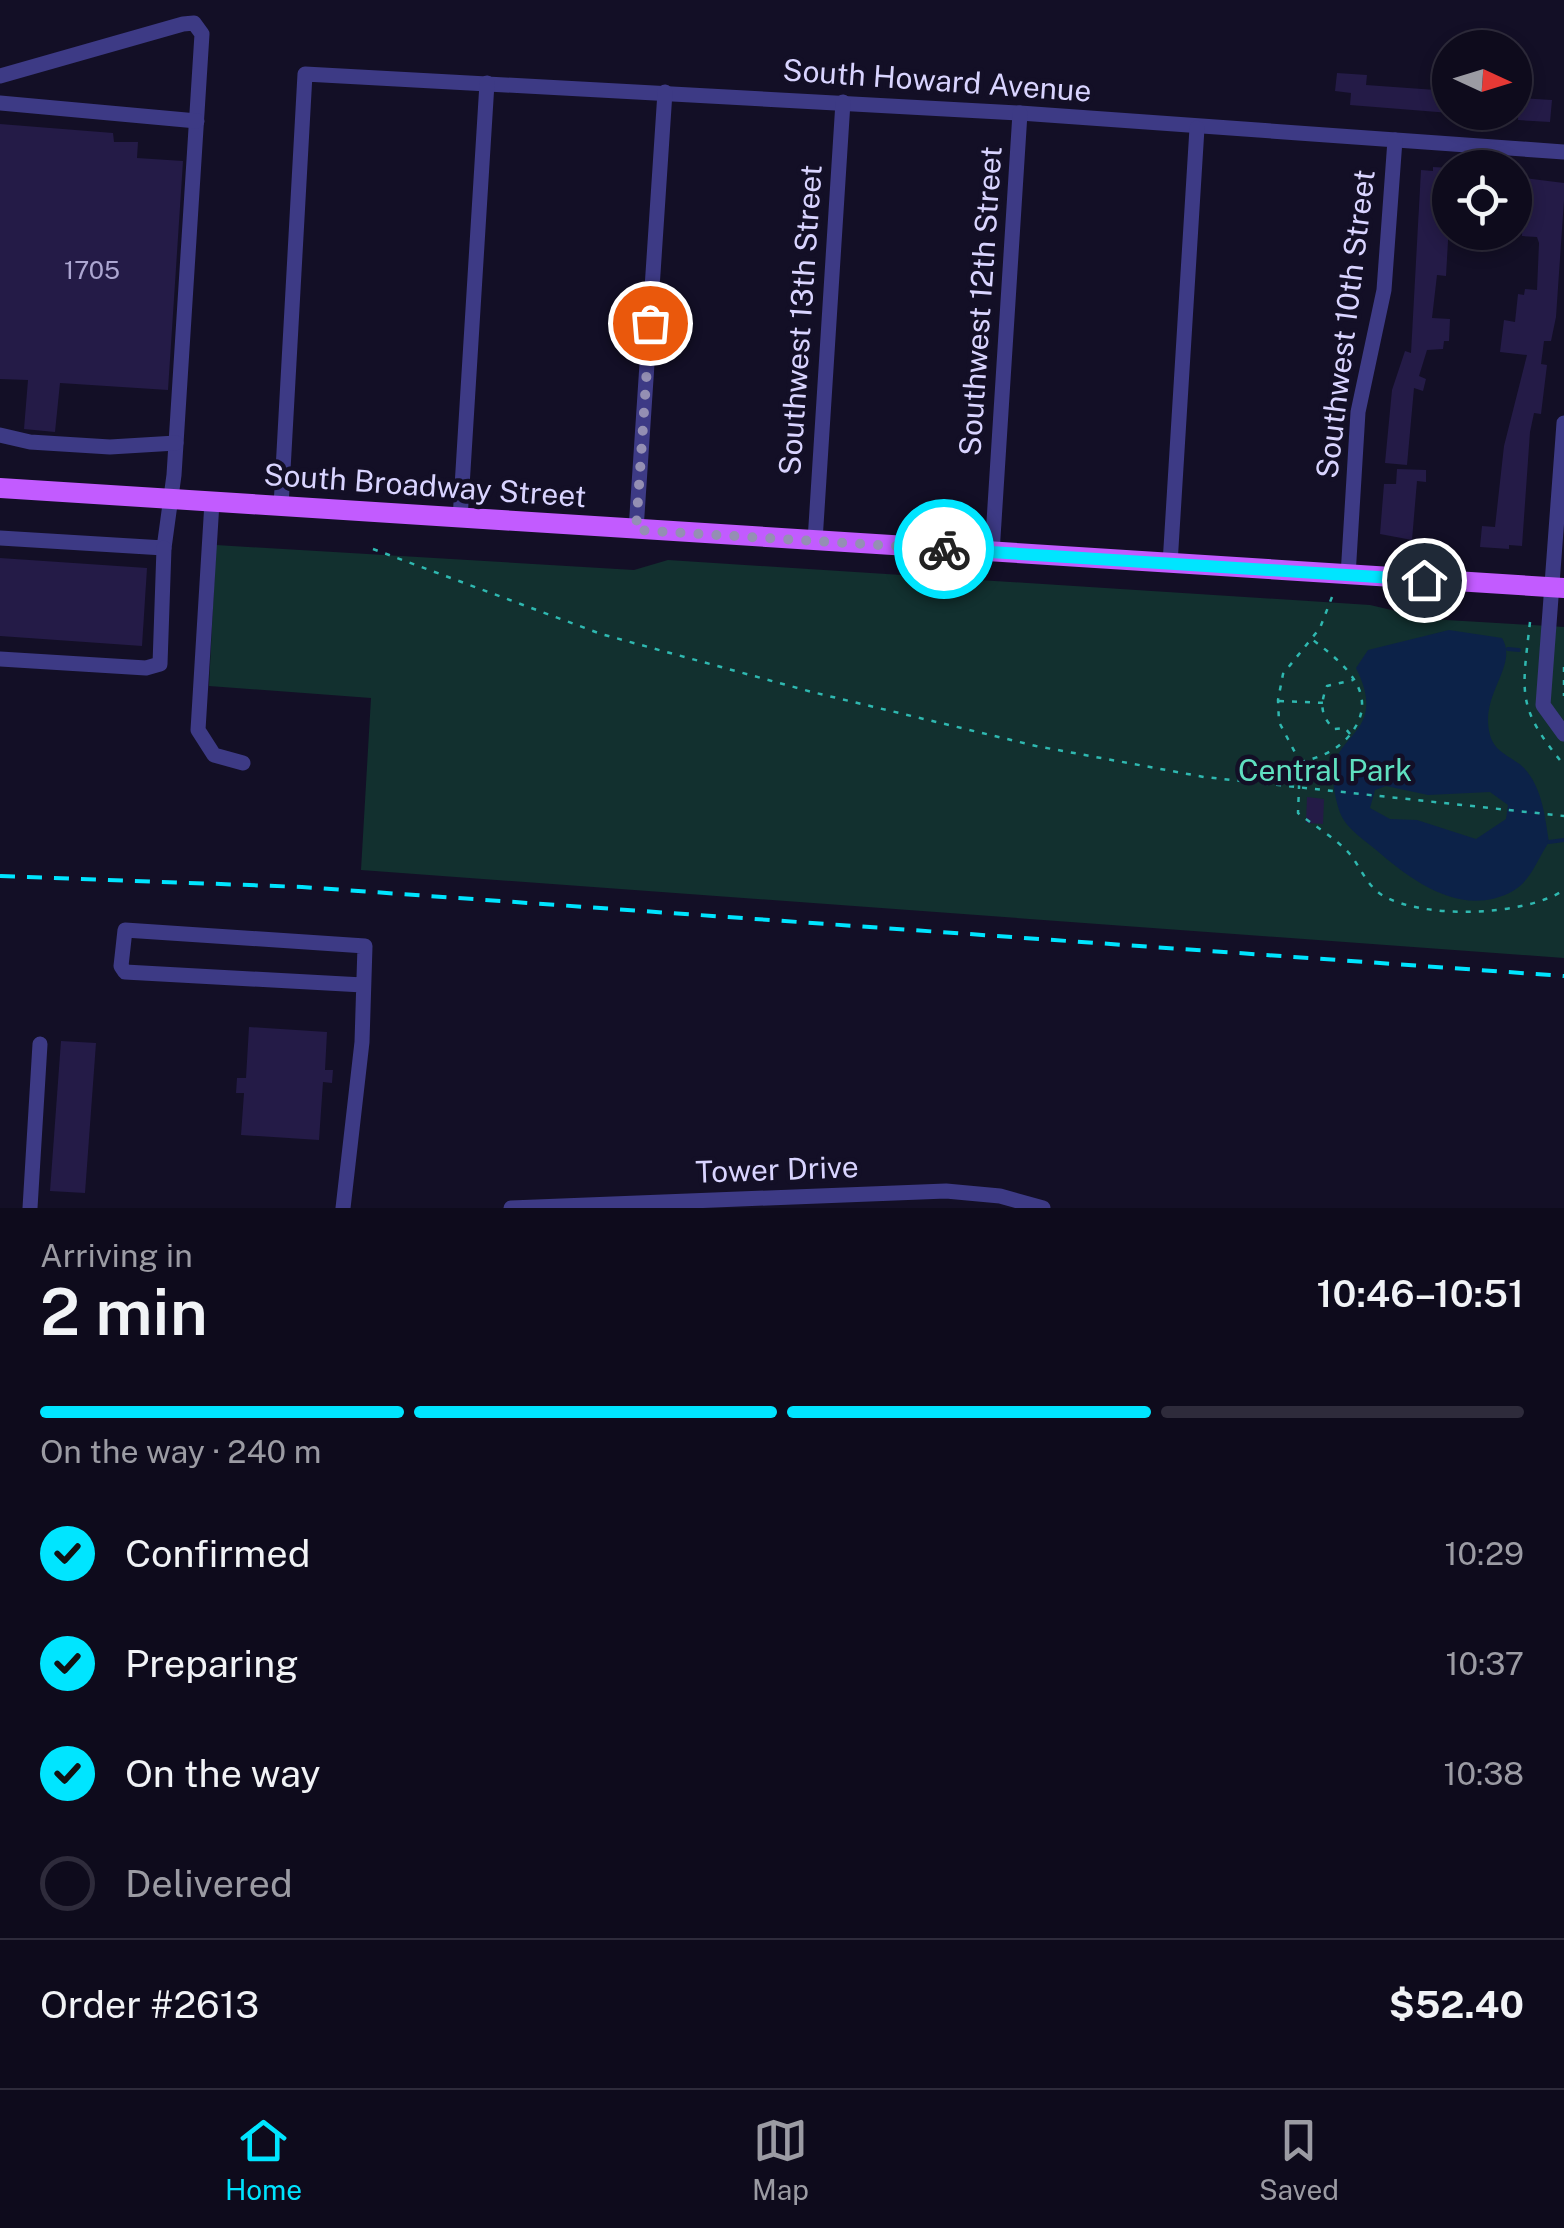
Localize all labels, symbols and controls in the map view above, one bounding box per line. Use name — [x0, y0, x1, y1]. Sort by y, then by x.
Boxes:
north arrow — [1432, 30, 1532, 130]
map controls — [1432, 30, 1532, 250]
street label: South Howard Avenue — [781, 51, 1093, 109]
street label: Southwest 12th Street — [951, 145, 1009, 457]
button: locate — [1432, 150, 1532, 250]
street label: Southwest 13th Street — [771, 163, 829, 477]
street label: Southwest 10th Street — [1308, 167, 1382, 480]
house number: 1705 — [64, 255, 120, 285]
pin — [608, 281, 693, 366]
icon: bag — [623, 296, 678, 351]
street label: South Broadway Street — [262, 456, 588, 514]
courier — [894, 499, 994, 599]
icon: bike — [917, 522, 972, 577]
pin — [1382, 538, 1467, 623]
icon: home — [1397, 553, 1452, 608]
park label: Central Park — [1238, 752, 1412, 788]
street label: Tower Drive — [695, 1148, 859, 1190]
text: Arriving in — [40, 1237, 193, 1274]
text: 10:46–10:51 — [1317, 1271, 1524, 1316]
text: 2 min — [40, 1273, 208, 1350]
text: On the way · 240 m — [40, 1433, 322, 1470]
icon: check — [40, 1526, 95, 1581]
text: Confirmed — [125, 1531, 310, 1576]
text: 10:29 — [1444, 1535, 1524, 1572]
icon: check — [40, 1636, 95, 1691]
text: Preparing — [125, 1641, 299, 1686]
text: 10:37 — [1445, 1645, 1524, 1682]
icon: check — [40, 1746, 95, 1801]
text: On the way — [125, 1751, 321, 1796]
text: 10:38 — [1444, 1755, 1524, 1792]
text: Delivered — [125, 1861, 293, 1906]
text: Order #2613 — [40, 1982, 259, 2027]
text: $52.40 — [1389, 1982, 1524, 2027]
tab: Home — [225, 2113, 302, 2206]
tab: Map — [752, 2113, 809, 2206]
tab: Saved — [1259, 2113, 1339, 2206]

